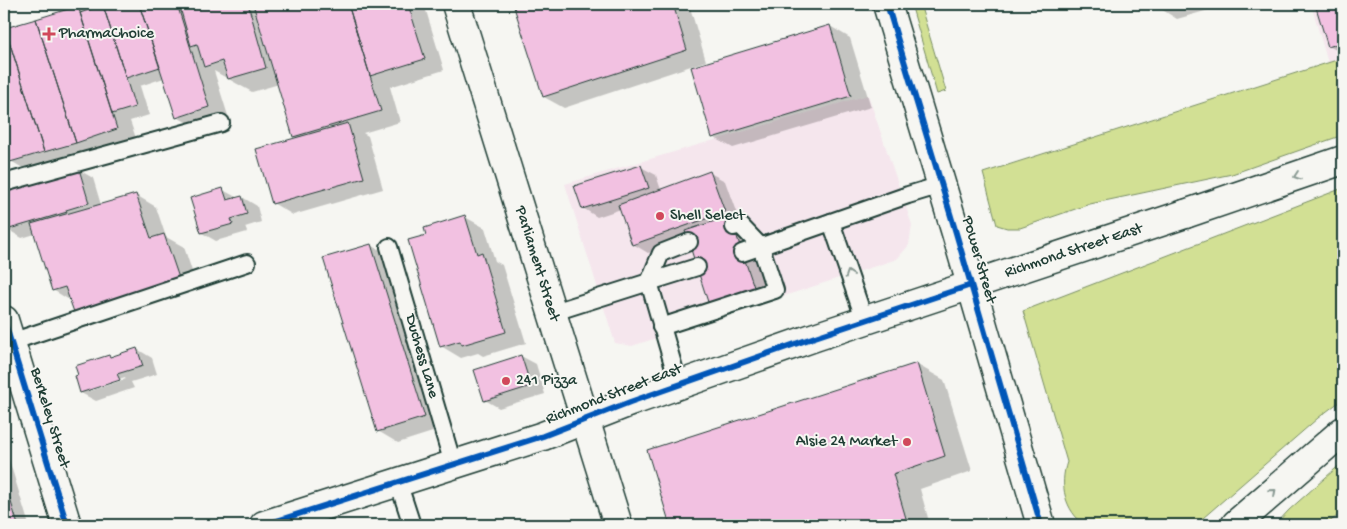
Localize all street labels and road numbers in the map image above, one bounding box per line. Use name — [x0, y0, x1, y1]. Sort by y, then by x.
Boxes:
street label: Parliament Street — [510, 203, 564, 325]
street label: Power Street — [956, 213, 1000, 307]
street label: Richmond Street East — [1002, 219, 1146, 283]
street label: Duchess Lane — [400, 311, 443, 401]
street label: Richmond Street East — [543, 360, 686, 430]
street label: Berkeley Street — [24, 365, 74, 472]

